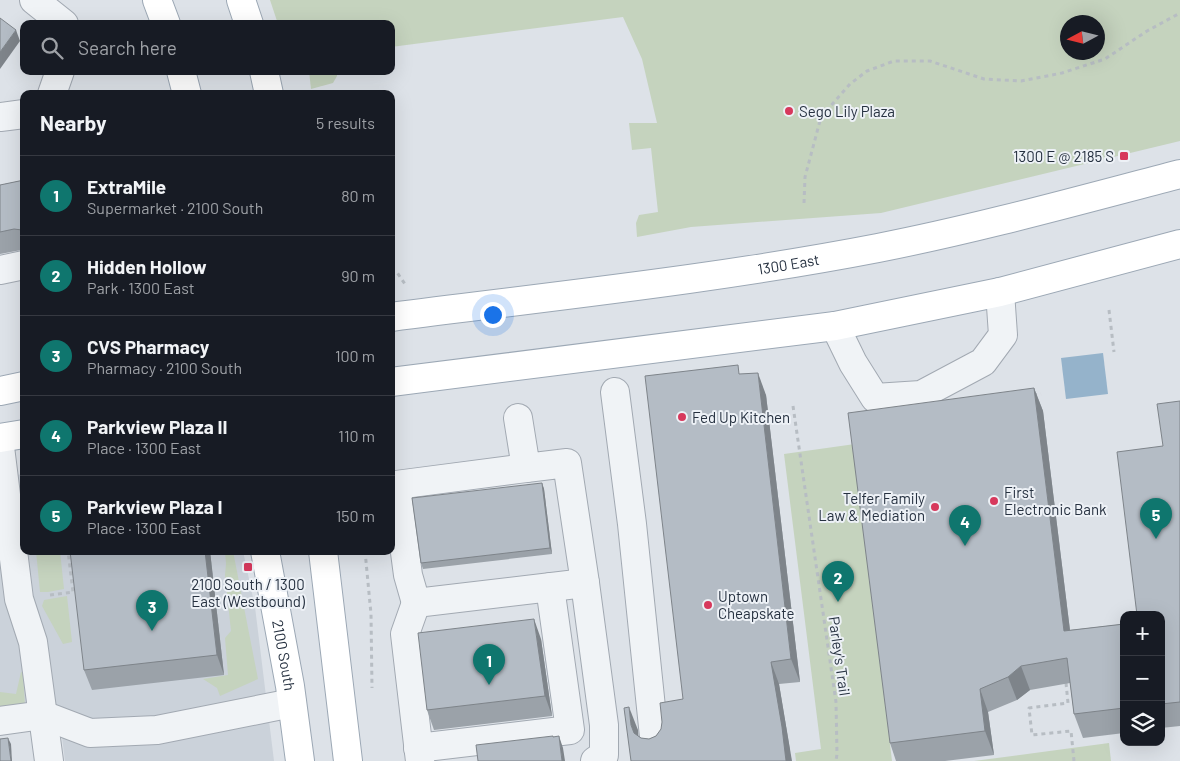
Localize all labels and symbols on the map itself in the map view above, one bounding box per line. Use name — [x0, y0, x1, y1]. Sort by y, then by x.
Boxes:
north arrow — [1060, 15, 1105, 60]
place label: Sego Lily Plaza — [799, 102, 895, 120]
marker: Sego Lily Plaza — [783, 105, 795, 117]
place label: 1300 E @ 2185 S — [1013, 147, 1114, 165]
marker: 1300 E @ 2185 S — [1118, 150, 1130, 162]
street label: 1300 East — [756, 250, 821, 278]
your location — [480, 302, 506, 328]
place label: Fed Up Kitchen — [692, 408, 790, 426]
marker: Fed Up Kitchen — [676, 411, 688, 423]
place label: First Electronic Bank — [1004, 483, 1107, 518]
place label: Telfer Family Law & Mediation — [818, 489, 925, 524]
marker: First Electronic Bank — [988, 495, 1000, 507]
pin: 5 — [1140, 498, 1172, 539]
marker: Telfer Family Law & Mediation — [929, 501, 941, 513]
pin: 4 — [949, 505, 981, 546]
marker: 2100 South / 1300 East (Westbound) — [242, 561, 254, 573]
pin: 2 — [822, 561, 854, 602]
place label: 2100 South / 1300 East (Westbound) — [191, 575, 305, 610]
place label: Uptown Cheapskate — [718, 587, 794, 622]
pin: 3 — [136, 590, 168, 631]
marker: Uptown Cheapskate — [702, 599, 714, 611]
street label: Parley's Trail — [826, 615, 854, 697]
street label: 2100 South — [269, 618, 300, 692]
pin: 1 — [473, 644, 505, 685]

